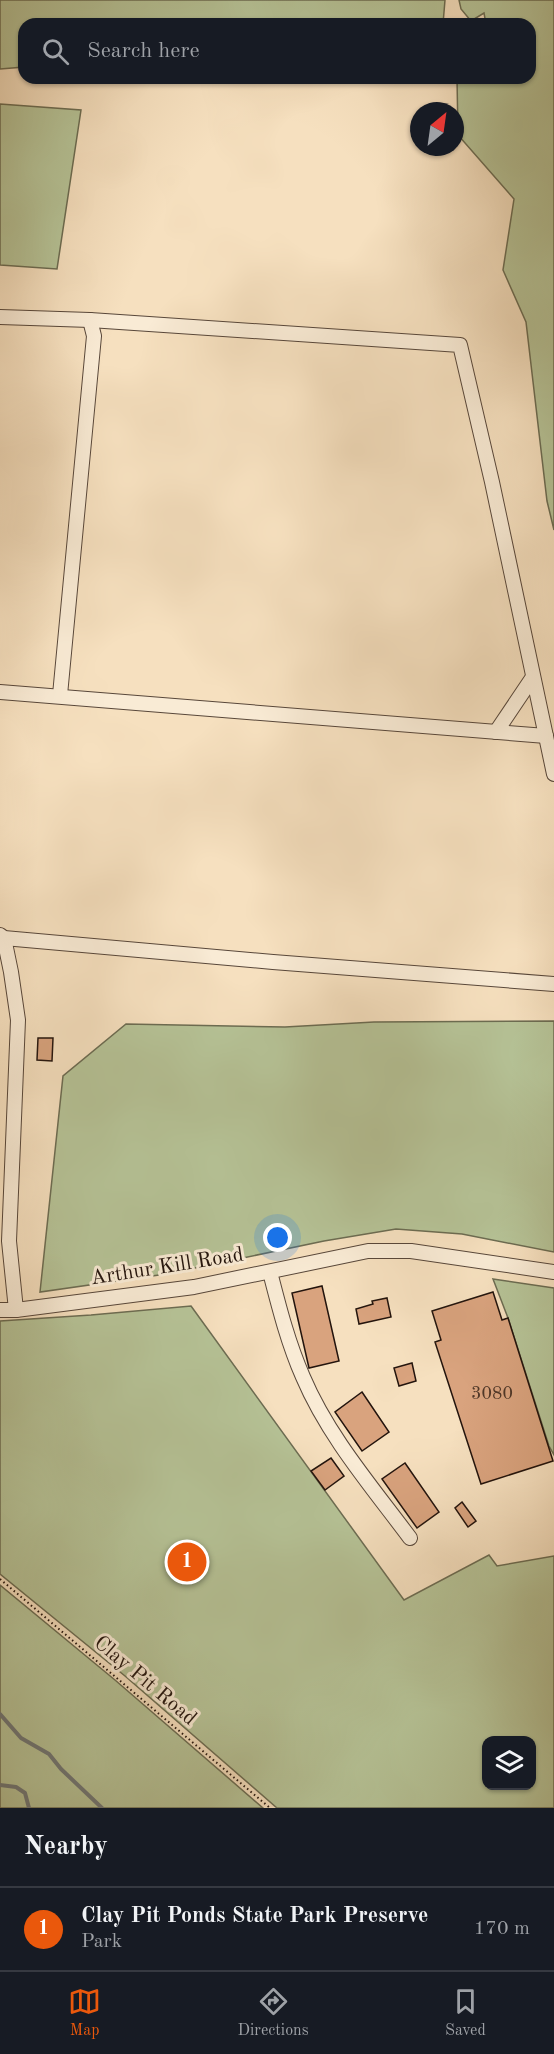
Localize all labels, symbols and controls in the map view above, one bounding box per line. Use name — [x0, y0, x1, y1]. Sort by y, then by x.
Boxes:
search box — [18, 18, 536, 84]
icon: search — [39, 35, 72, 68]
text: Search here — [87, 40, 200, 62]
north arrow — [410, 102, 464, 156]
your location — [263, 1223, 292, 1252]
street label: Arthur Kill Road — [89, 1245, 245, 1289]
house number: 3080 — [471, 1385, 513, 1403]
pin: 1 — [168, 1540, 207, 1584]
street label: Clay Pit Road — [90, 1632, 200, 1730]
map controls — [482, 1736, 536, 1790]
button: layers — [482, 1736, 536, 1790]
text: Nearby — [24, 1834, 108, 1860]
text: Clay Pit Ponds State Park Preserve — [81, 1905, 428, 1927]
text: 1 — [38, 1919, 49, 1939]
text: 170 m — [474, 1919, 530, 1939]
text: Park — [81, 1932, 122, 1952]
tab: Map — [68, 1985, 101, 2041]
tab: Directions — [238, 1985, 309, 2041]
tab: Saved — [445, 1985, 486, 2041]

